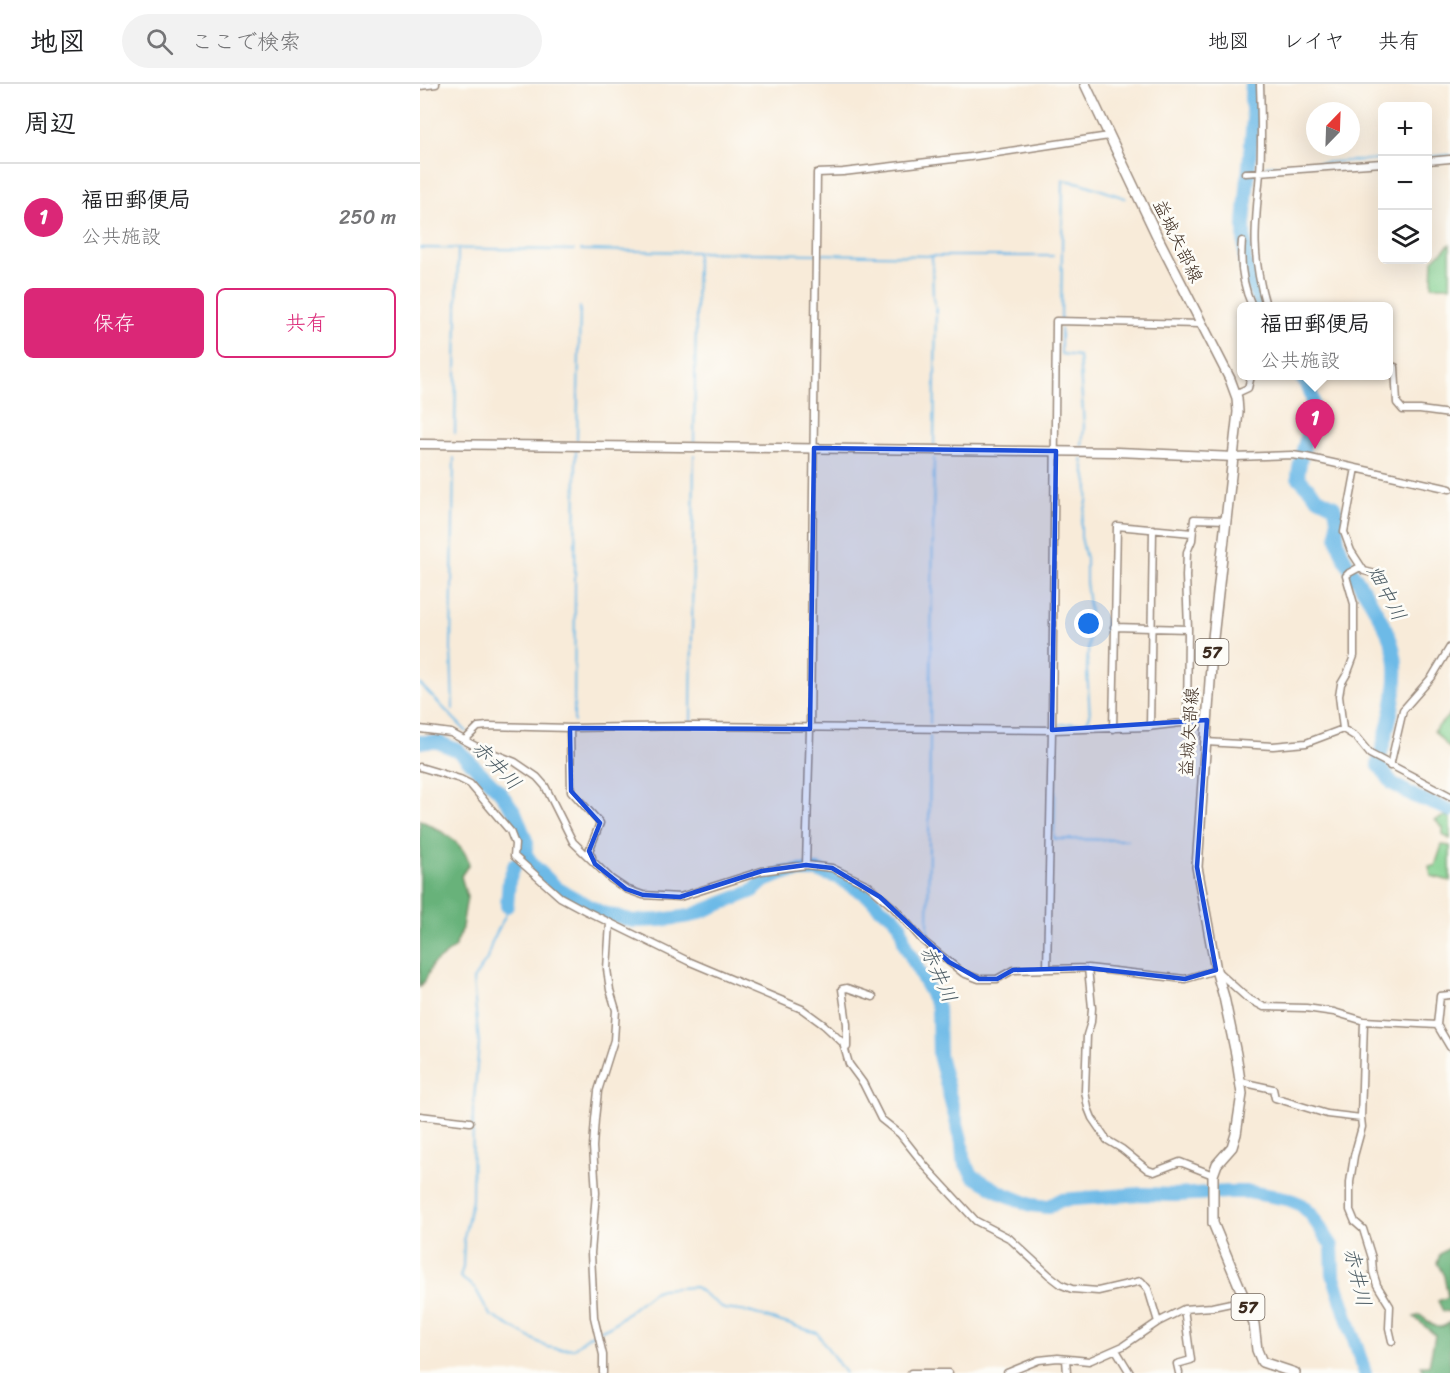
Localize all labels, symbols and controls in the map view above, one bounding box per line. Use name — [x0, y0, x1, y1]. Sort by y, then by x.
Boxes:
search box — [122, 14, 542, 68]
text: 地図 — [30, 17, 86, 66]
text: ここで検索 — [191, 22, 301, 61]
text: 地図 — [1208, 22, 1250, 60]
text: レイヤ — [1283, 22, 1345, 60]
text: 共有 — [1378, 22, 1420, 60]
icon: search — [143, 25, 176, 58]
text: 周辺 — [24, 100, 76, 146]
north arrow — [1306, 102, 1360, 156]
map controls — [1378, 102, 1432, 264]
button: + — [1378, 102, 1432, 156]
button: − — [1378, 156, 1432, 210]
text: 福田郵便局 — [81, 180, 191, 219]
street label: 益城矢部線 — [1144, 194, 1212, 288]
text: 1 — [39, 200, 48, 235]
text: 250 m — [339, 200, 396, 235]
button: layers — [1378, 210, 1432, 264]
text: 公共施設 — [81, 219, 161, 254]
button: 保存 — [24, 288, 204, 358]
button: 共有 — [216, 288, 396, 358]
popup — [1237, 302, 1393, 380]
text: 福田郵便局 — [1260, 304, 1370, 343]
text: 公共施設 — [1260, 343, 1340, 378]
pin: 1 — [1296, 400, 1334, 449]
water label: 畑中川 — [1357, 559, 1416, 628]
your location — [1074, 609, 1103, 638]
road number: 57 — [1196, 639, 1228, 665]
street label: 益城矢部線 — [1170, 686, 1208, 778]
water label: 赤井川 — [463, 732, 530, 799]
water label: 赤井川 — [910, 940, 967, 1009]
water label: 赤井川 — [1334, 1244, 1381, 1310]
road number: 57 — [1232, 1294, 1264, 1320]

